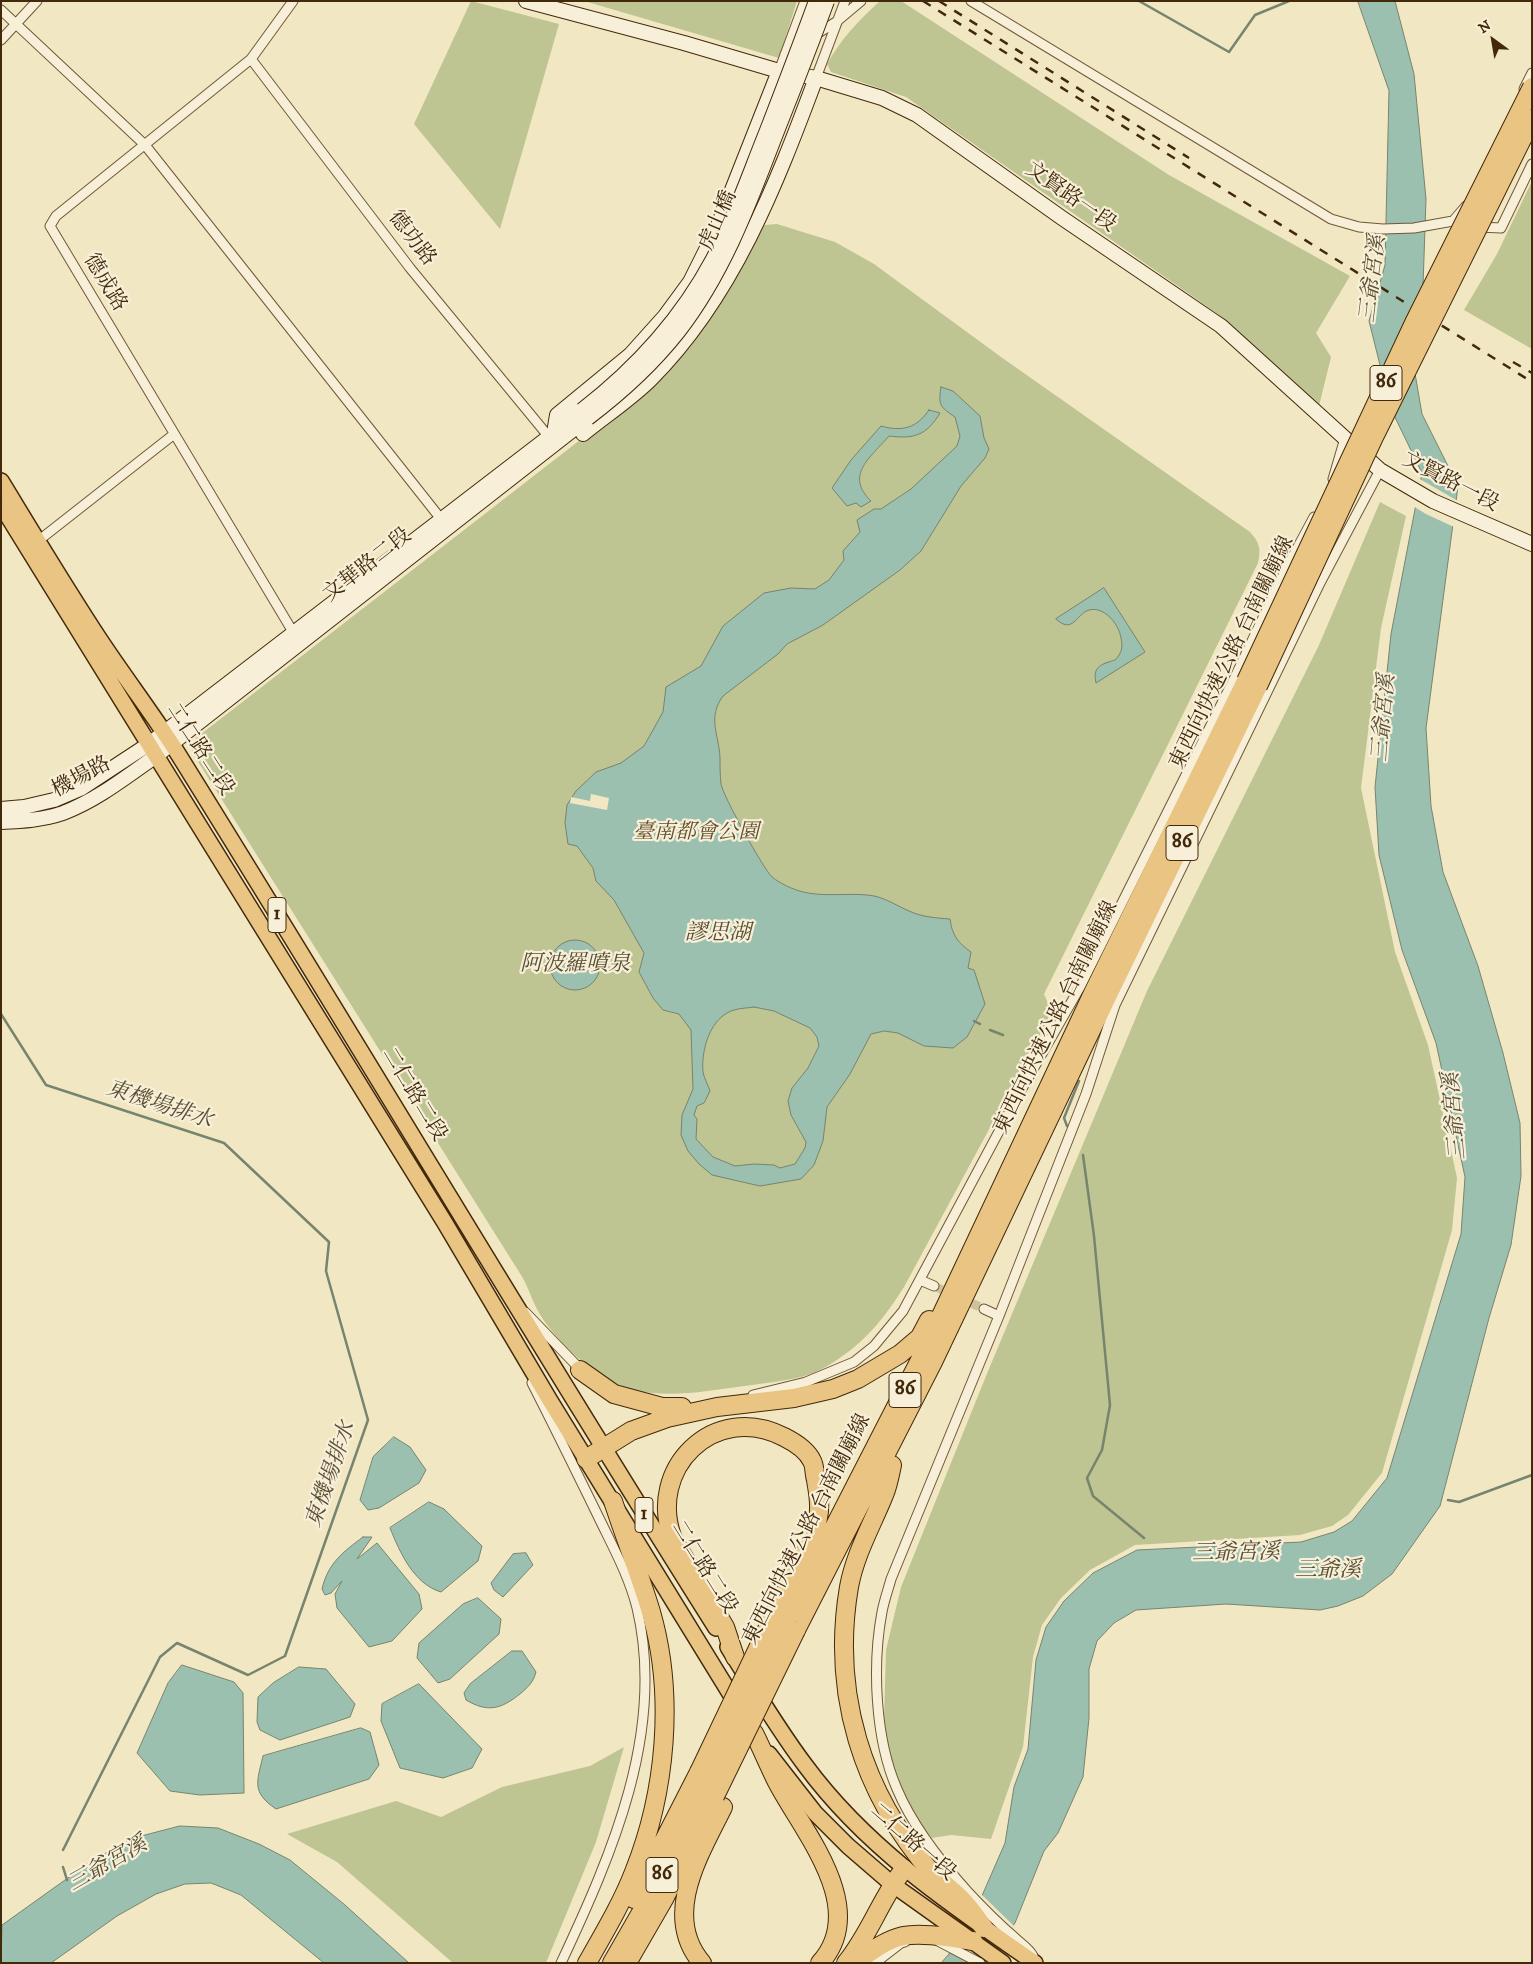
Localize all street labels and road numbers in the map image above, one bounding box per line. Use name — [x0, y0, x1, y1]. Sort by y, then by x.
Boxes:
street label: 文賢路一段 — [1020, 158, 1120, 238]
street label: 虎山橋 — [695, 187, 743, 255]
street label: 德功路 — [382, 206, 440, 272]
street label: 德成路 — [77, 250, 131, 316]
road number: 86 — [1370, 366, 1402, 400]
street label: 文賢路一段 — [1398, 448, 1502, 518]
street label: 文華路二段 — [319, 524, 417, 608]
street label: 東西向快速公路 台南關廟線 — [1165, 532, 1301, 774]
street label: 二仁路二段 — [160, 699, 238, 801]
street label: 機場路 — [48, 752, 116, 804]
road number: 86 — [1166, 826, 1198, 860]
street label: 東西向快速公路 台南關廟線 — [989, 897, 1125, 1139]
road number: 1 — [268, 898, 286, 932]
street label: 二仁路二段 — [375, 1044, 451, 1146]
road number: 86 — [889, 1372, 921, 1408]
street label: 東西向快速公路 台南關廟線 — [739, 1410, 877, 1650]
road number: 1 — [635, 1498, 653, 1532]
street label: 二仁路二段 — [664, 1517, 742, 1619]
street label: 二仁路一段 — [864, 1799, 960, 1887]
road number: 86 — [646, 1858, 678, 1892]

